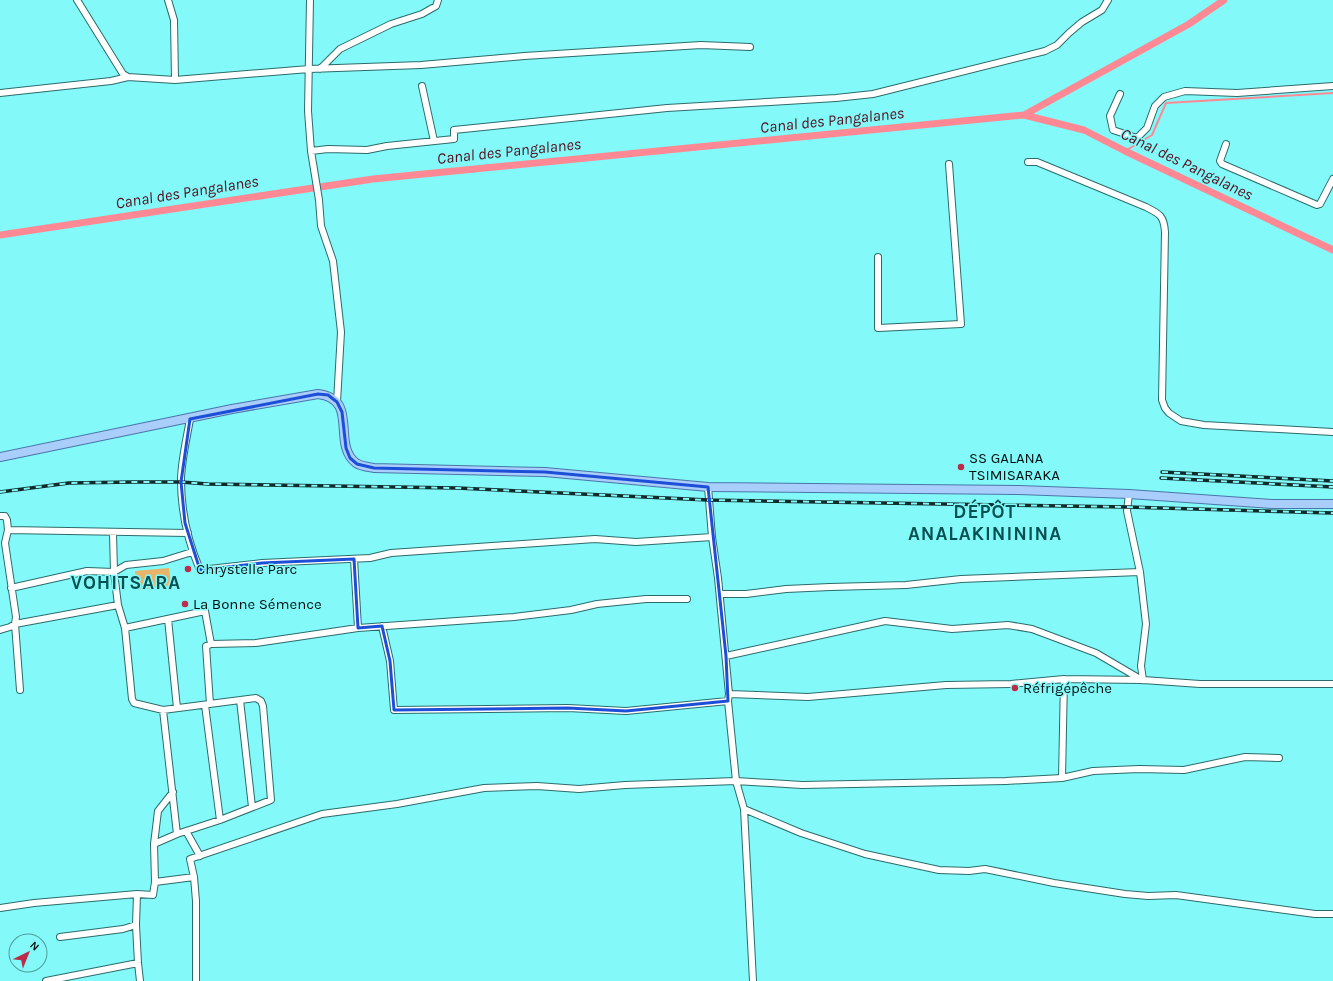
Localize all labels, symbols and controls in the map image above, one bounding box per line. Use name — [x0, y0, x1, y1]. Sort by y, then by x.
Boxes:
water label: Canal des Pangalanes — [759, 103, 905, 137]
water label: Canal des Pangalanes — [1118, 124, 1257, 204]
water label: Canal des Pangalanes — [436, 134, 582, 168]
water label: Canal des Pangalanes — [114, 171, 260, 213]
place label: SS GALANA TSIMISARAKA — [969, 449, 1060, 484]
marker: SS GALANA TSIMISARAKA — [956, 462, 966, 472]
district label: DÉPÔT ANALAKINININA — [908, 498, 1062, 545]
place label: Chrystelle Parc — [196, 560, 297, 578]
marker: Chrystelle Parc — [183, 564, 193, 574]
district label: VOHITSARA — [71, 572, 181, 594]
place label: La Bonne Sémence — [193, 595, 322, 613]
marker: La Bonne Sémence — [180, 599, 190, 609]
place label: Réfrigépêche — [1023, 679, 1112, 697]
marker: Réfrigépêche — [1010, 683, 1020, 693]
north arrow — [8, 933, 48, 973]
text: N — [27, 939, 42, 953]

